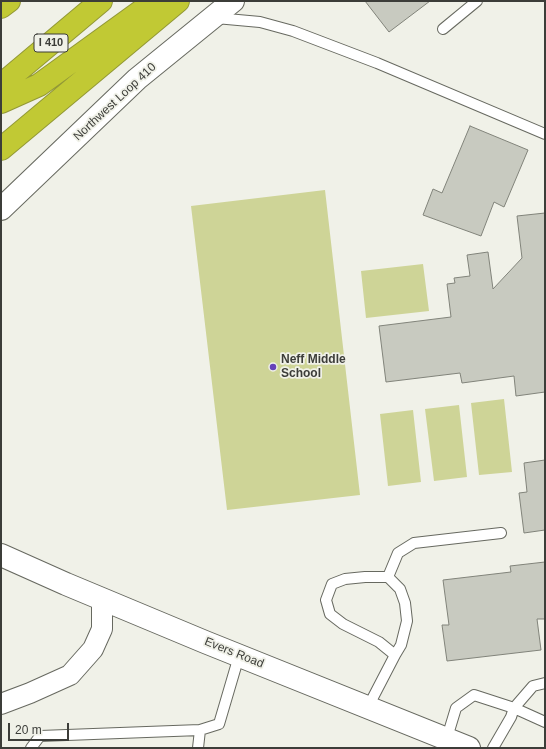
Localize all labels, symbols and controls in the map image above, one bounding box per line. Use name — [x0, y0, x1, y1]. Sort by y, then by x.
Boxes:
road number: I 410 — [34, 34, 68, 52]
street label: Northwest Loop 410 — [71, 60, 159, 144]
place label: Neff Middle School — [281, 353, 346, 381]
marker: Neff Middle School — [268, 362, 278, 372]
street label: Evers Road — [202, 635, 266, 671]
scale bar — [10, 715, 71, 741]
text: 20 m — [15, 723, 42, 737]

